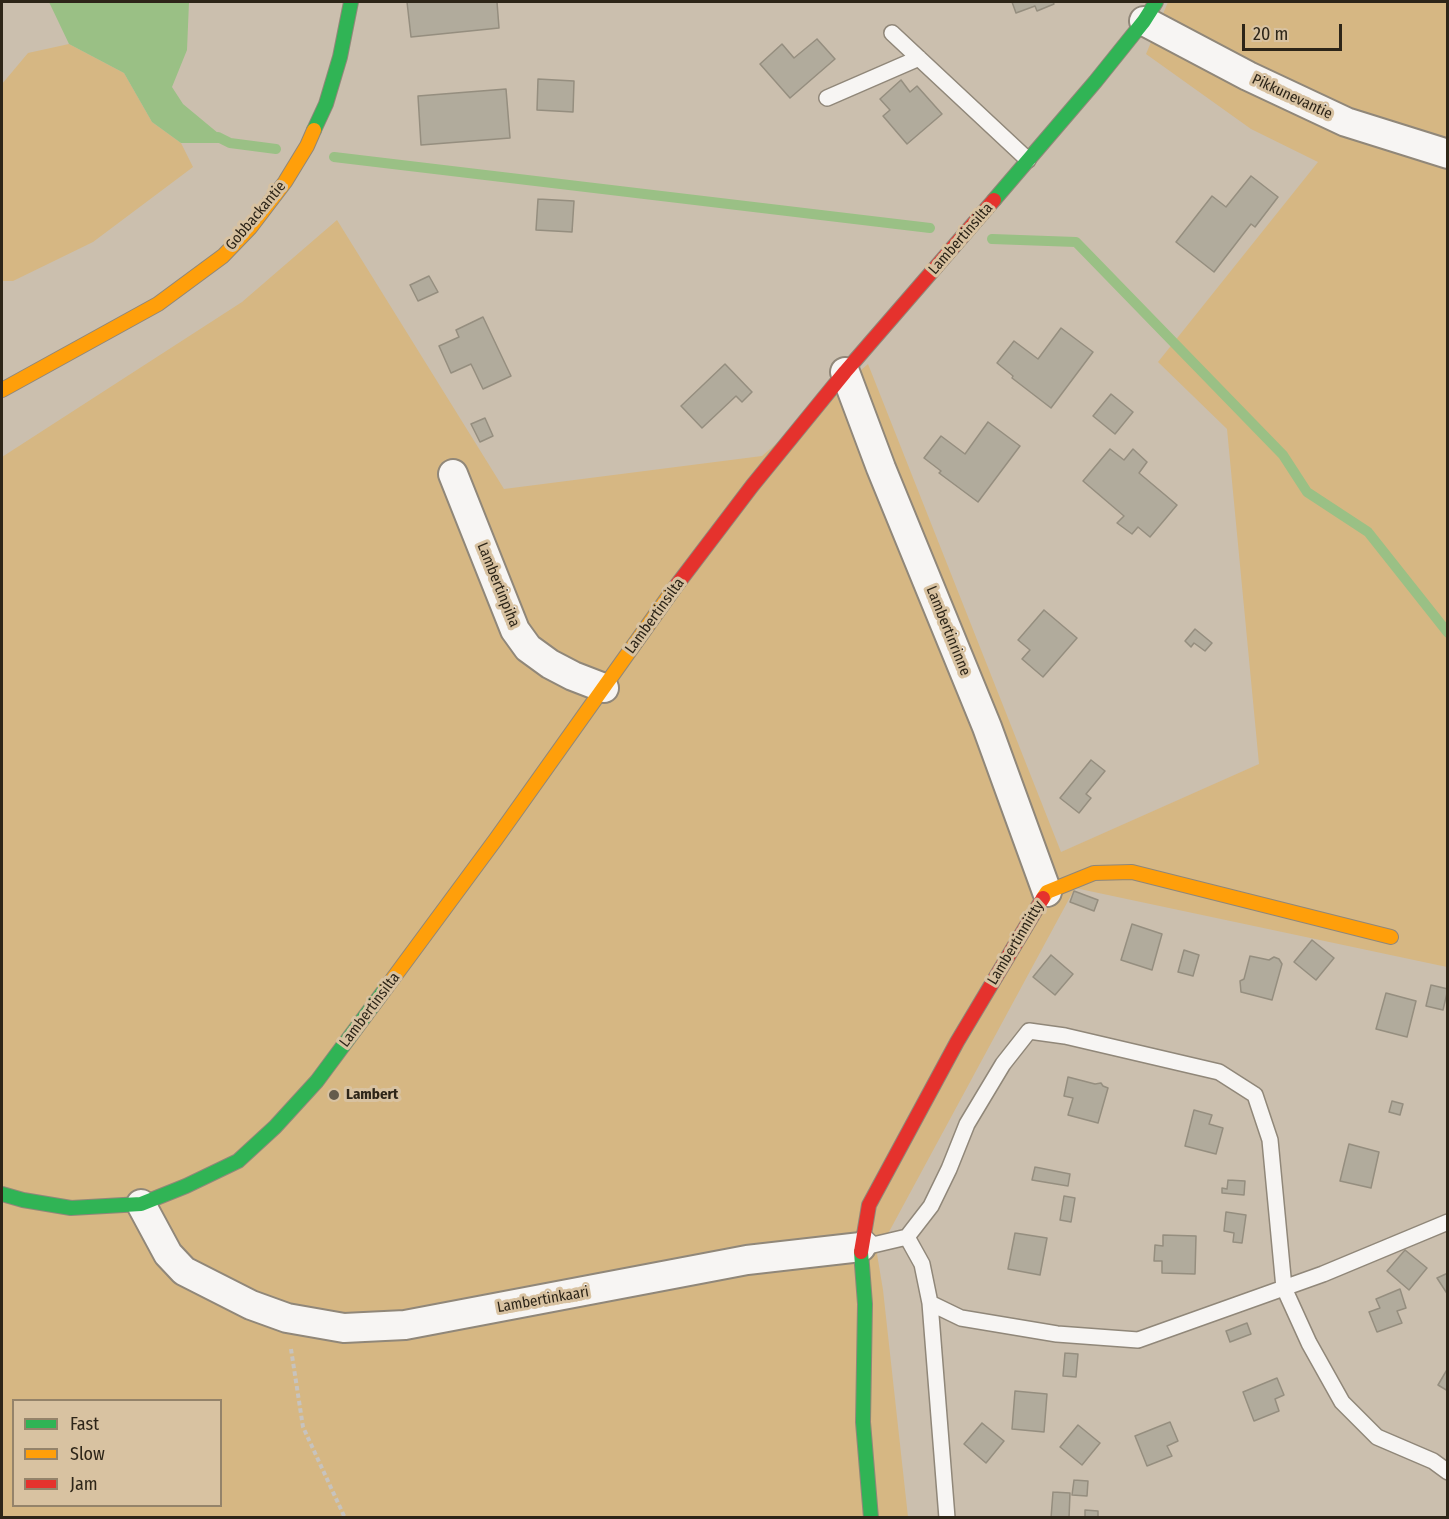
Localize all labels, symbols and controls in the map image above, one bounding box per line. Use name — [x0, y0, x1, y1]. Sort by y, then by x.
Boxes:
scale bar — [1245, 12, 1346, 50]
text: 20 m — [1253, 23, 1288, 45]
street label: Pikkunevantie — [1249, 71, 1335, 123]
street label: Gobbackantie — [222, 178, 290, 254]
street label: Lambertinsilta — [925, 200, 997, 278]
street label: Lambertinpiha — [473, 540, 523, 630]
street label: Lambertinsilta — [622, 575, 688, 657]
street label: Lambertinrinne — [922, 584, 974, 678]
street label: Lambertinniitty — [984, 898, 1048, 988]
street label: Lambertinsilta — [336, 969, 404, 1051]
place label: Lambert — [346, 1086, 398, 1104]
marker: Lambert — [327, 1088, 341, 1102]
street label: Lambertinkaari — [496, 1283, 590, 1317]
legend — [12, 1399, 222, 1507]
text: Fast — [70, 1413, 99, 1435]
text: Slow — [70, 1443, 105, 1465]
text: Jam — [70, 1473, 98, 1495]

